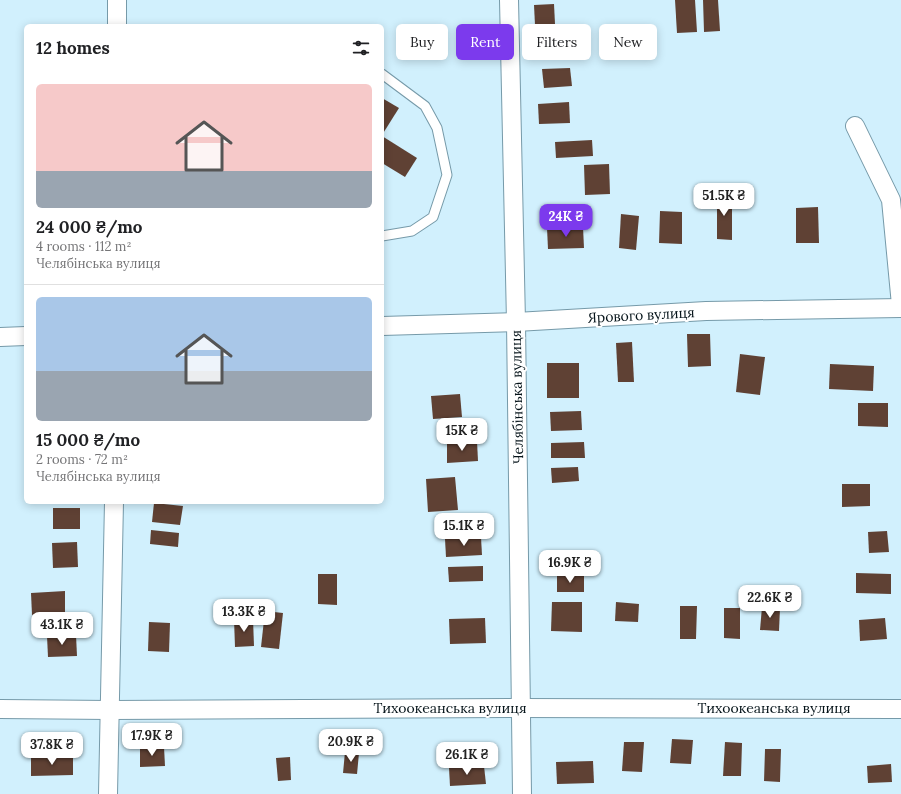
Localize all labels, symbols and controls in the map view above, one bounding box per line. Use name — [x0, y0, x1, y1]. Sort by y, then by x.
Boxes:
chip: Buy — [396, 24, 448, 60]
chip: Rent — [456, 24, 514, 60]
chip: Filters — [522, 24, 591, 60]
chip: New — [599, 24, 657, 60]
text: 12 homes — [36, 37, 110, 59]
icon: filters — [350, 37, 372, 59]
icon: home — [168, 110, 240, 182]
pin: 51.5K ₴ — [687, 183, 761, 217]
text: 51.5K ₴ — [702, 187, 746, 204]
pin: 24K ₴ — [538, 204, 594, 238]
text: 24K ₴ — [549, 208, 583, 225]
text: 24 000 ₴/mo — [36, 216, 142, 238]
text: 4 rooms · 112 m² — [36, 238, 131, 255]
text: Челябінська вулиця — [36, 255, 161, 272]
street label: Ярового вулиця — [587, 303, 695, 327]
icon: home — [168, 323, 240, 395]
street label: Челябінська вулиця — [507, 330, 527, 464]
pin: 15K ₴ — [434, 418, 490, 452]
text: 15K ₴ — [445, 422, 479, 439]
text: 15 000 ₴/mo — [36, 429, 140, 451]
text: 2 rooms · 72 m² — [36, 451, 128, 468]
text: Челябінська вулиця — [36, 468, 161, 485]
pin: 15.1K ₴ — [427, 513, 501, 547]
text: 15.1K ₴ — [443, 517, 485, 534]
pin: 16.9K ₴ — [533, 550, 607, 584]
text: 16.9K ₴ — [548, 554, 592, 571]
pin: 22.6K ₴ — [733, 585, 807, 619]
text: 22.6K ₴ — [747, 589, 793, 606]
pin: 13.3K ₴ — [207, 599, 281, 633]
text: 13.3K ₴ — [222, 603, 266, 620]
pin: 43.1K ₴ — [25, 612, 99, 646]
text: 43.1K ₴ — [40, 616, 84, 633]
street label: Тихоокеанська вулиця — [373, 699, 527, 717]
street label: Тихоокеанська вулиця — [697, 699, 851, 717]
pin: 17.9K ₴ — [115, 723, 189, 757]
text: 17.9K ₴ — [131, 727, 173, 744]
pin: 20.9K ₴ — [314, 729, 388, 763]
pin: 37.8K ₴ — [15, 732, 89, 766]
text: 20.9K ₴ — [328, 733, 374, 750]
text: 37.8K ₴ — [30, 736, 74, 753]
pin: 26.1K ₴ — [430, 742, 504, 776]
text: 26.1K ₴ — [445, 746, 489, 763]

